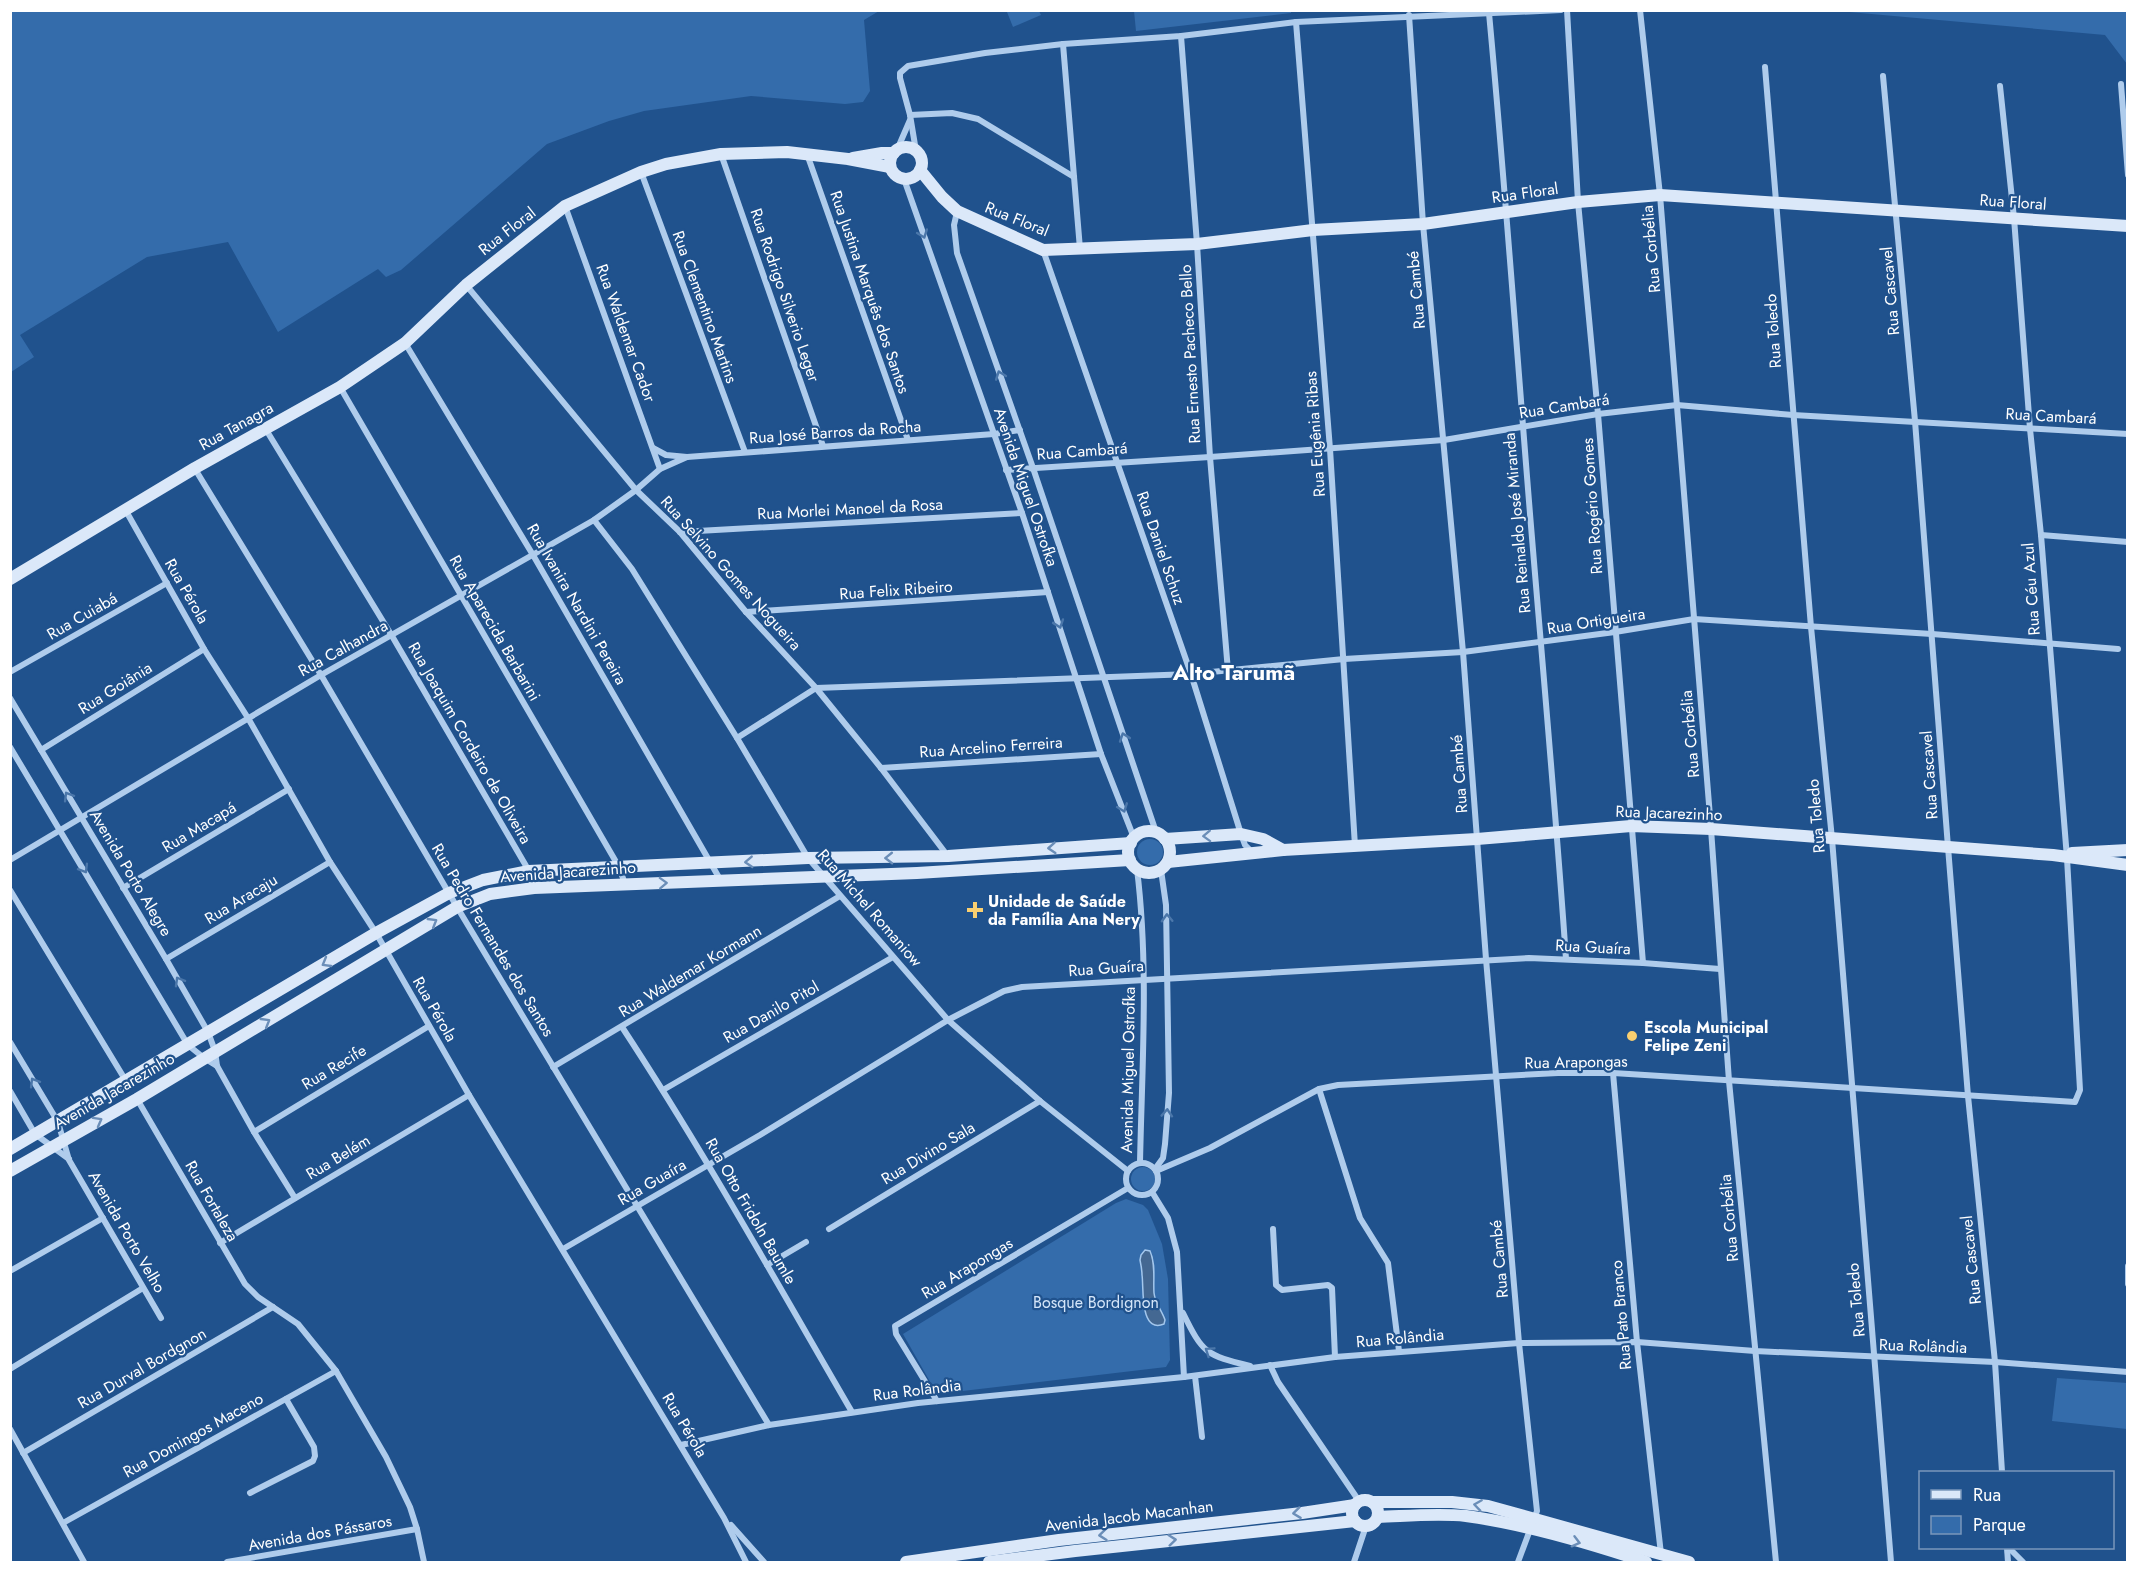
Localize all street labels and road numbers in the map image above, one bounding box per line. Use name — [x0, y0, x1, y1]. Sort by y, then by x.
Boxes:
street label: Rua Floral — [1490, 177, 1560, 209]
street label: Rua Justina Marquês dos Santos — [824, 187, 916, 397]
street label: Rua Floral — [1979, 188, 2047, 216]
street label: Rua Floral — [982, 196, 1052, 242]
street label: Rua Floral — [473, 201, 541, 261]
street label: Rua Corbélia — [1636, 204, 1666, 294]
street label: Rua Rodrigo Silverio Leger — [744, 205, 826, 385]
street label: Rua Clementino Martins — [667, 228, 743, 386]
street label: Rua Cascavel — [1875, 246, 1905, 336]
street label: Rua Cambé — [1401, 250, 1431, 330]
street label: Rua Waldemar Cador — [590, 261, 662, 406]
street label: Rua Ernesto Pacheco Bello — [1174, 264, 1206, 444]
street label: Rua Toledo — [1759, 293, 1787, 369]
street label: Rua Eugênia Ribas — [1299, 370, 1331, 498]
street label: Rua Cambará — [1517, 388, 1611, 424]
street label: Rua Tanagra — [195, 396, 277, 456]
street label: Rua Cambará — [2005, 402, 2097, 430]
street label: Avenida Miguel Ostrofka — [988, 405, 1064, 569]
street label: Rua José Barros da Rocha — [748, 415, 922, 449]
street label: Rua Reinaldo José Miranda — [1498, 432, 1536, 614]
street label: Rua Cambará — [1036, 436, 1128, 466]
street label: Rua Rogério Gomes — [1576, 437, 1608, 575]
street label: Rua Daniel Schuz — [1131, 488, 1191, 608]
street label: Rua Selvino Gomes Nogueira — [655, 491, 807, 655]
street label: Rua Morlei Manoel da Rosa — [757, 493, 943, 525]
street label: Rua Ivanira Nardini Pereira — [521, 519, 633, 689]
street label: Rua Céu Azul — [2016, 542, 2046, 636]
street label: Rua Aparecida Barbarini — [444, 551, 546, 705]
street label: Rua Pérola — [159, 554, 215, 628]
street label: Rua Felix Ribeiro — [839, 575, 954, 605]
street label: Rua Cuiabá — [42, 587, 122, 645]
street label: Rua Ortigueira — [1545, 602, 1647, 640]
street label: Rua Calhandra — [294, 614, 392, 682]
street label: Rua Joaquim Cordeiro de Oliveira — [403, 638, 537, 848]
street label: Rua Goiânia — [74, 656, 156, 720]
street label: Rua Corbélia — [1675, 689, 1705, 779]
street label: Rua Cascavel — [1914, 730, 1944, 820]
street label: Rua Arcelino Ferreira — [919, 731, 1063, 763]
street label: Rua Cambé — [1445, 734, 1473, 814]
street label: Rua Toledo — [1801, 778, 1831, 854]
street label: Rua Macapá — [158, 796, 240, 858]
street label: Rua Jacarezinho — [1615, 800, 1723, 826]
street label: Avenida Porto Alegre — [84, 805, 178, 941]
street label: Rua Pedro Fernandes dos Santos — [426, 839, 560, 1041]
street label: Rua Michel Romaniow — [812, 844, 928, 972]
street label: Avenida Jacarezinho — [499, 856, 637, 888]
street label: Rua Aracaju — [200, 868, 282, 930]
street label: Rua Waldemar Kormann — [614, 919, 766, 1023]
street label: Rua Guaíra — [1555, 934, 1631, 960]
street label: Rua Guaíra — [1067, 954, 1145, 982]
street label: Rua Pérola — [407, 972, 463, 1046]
street label: Rua Danilo Pitol — [719, 975, 823, 1049]
street label: Avenida Miguel Ostrofka — [1115, 987, 1141, 1153]
street label: Rua Recife — [297, 1039, 371, 1095]
street label: Avenida Jacarezinho — [49, 1047, 179, 1135]
street label: Rua Arapongas — [1524, 1050, 1628, 1074]
street label: Rua Divino Sala — [877, 1116, 979, 1190]
street label: Rua Belém — [301, 1129, 375, 1185]
street label: Rua Otto Fridoln Baumle — [700, 1134, 802, 1288]
street label: Rua Guaíra — [613, 1153, 691, 1211]
street label: Rua Fortaleza — [180, 1156, 244, 1246]
street label: Avenida Porto Velho — [83, 1167, 171, 1297]
street label: Rua Corbélia — [1714, 1173, 1744, 1263]
street label: Rua Cascavel — [1955, 1215, 1987, 1305]
street label: Rua Cambé — [1484, 1219, 1514, 1299]
street label: Rua Arapongas — [917, 1232, 1017, 1304]
street label: Rua Pato Branco — [1605, 1259, 1637, 1371]
street label: Rua Toledo — [1841, 1262, 1871, 1338]
street label: Rua Durval Bordgnon — [73, 1322, 211, 1414]
street label: Rua Rolândia — [1355, 1323, 1445, 1353]
street label: Rua Rolândia — [1878, 1333, 1968, 1359]
street label: Rua Rolândia — [872, 1373, 962, 1407]
street label: Rua Domingos Maceno — [119, 1387, 268, 1483]
street label: Rua Pérola — [657, 1388, 713, 1462]
street label: Avenida Jacob Macanhan — [1043, 1494, 1215, 1538]
street label: Avenida dos Pássaros — [246, 1509, 394, 1557]

